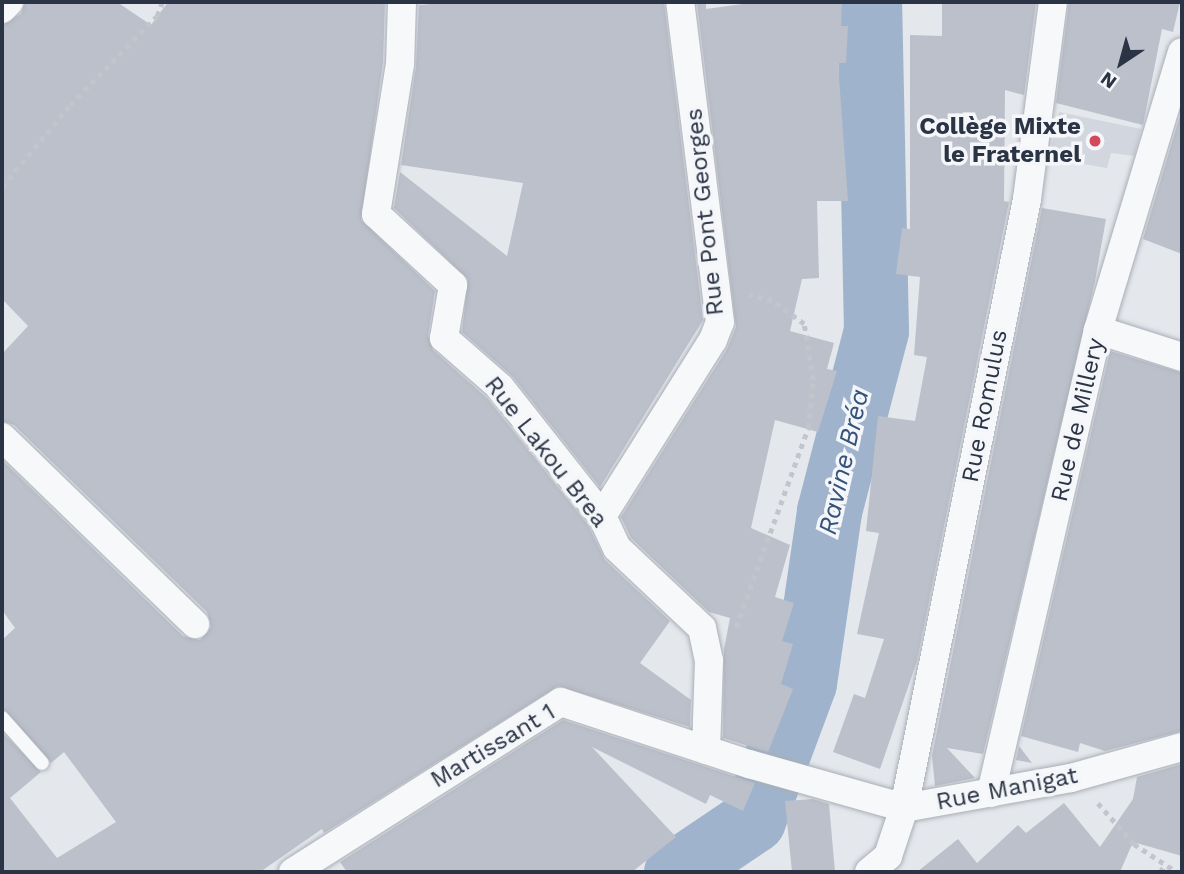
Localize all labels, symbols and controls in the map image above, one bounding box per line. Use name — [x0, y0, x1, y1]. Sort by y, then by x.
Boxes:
north arrow — [1086, 28, 1156, 98]
text: N — [1096, 67, 1121, 94]
street label: Rue Pont Georges — [680, 107, 730, 317]
place label: Collège Mixte le Fraternel — [919, 113, 1081, 169]
marker: Collège Mixte le Fraternel — [1087, 133, 1103, 149]
street label: Rue Romulus — [956, 327, 1014, 485]
street label: Rue de Millery — [1045, 335, 1111, 505]
street label: Rue Lakou Brea — [478, 371, 614, 533]
water label: Ravine Bréa — [812, 386, 876, 538]
street label: Martissant 1 — [425, 697, 561, 795]
street label: Rue Manigat — [934, 761, 1080, 817]

